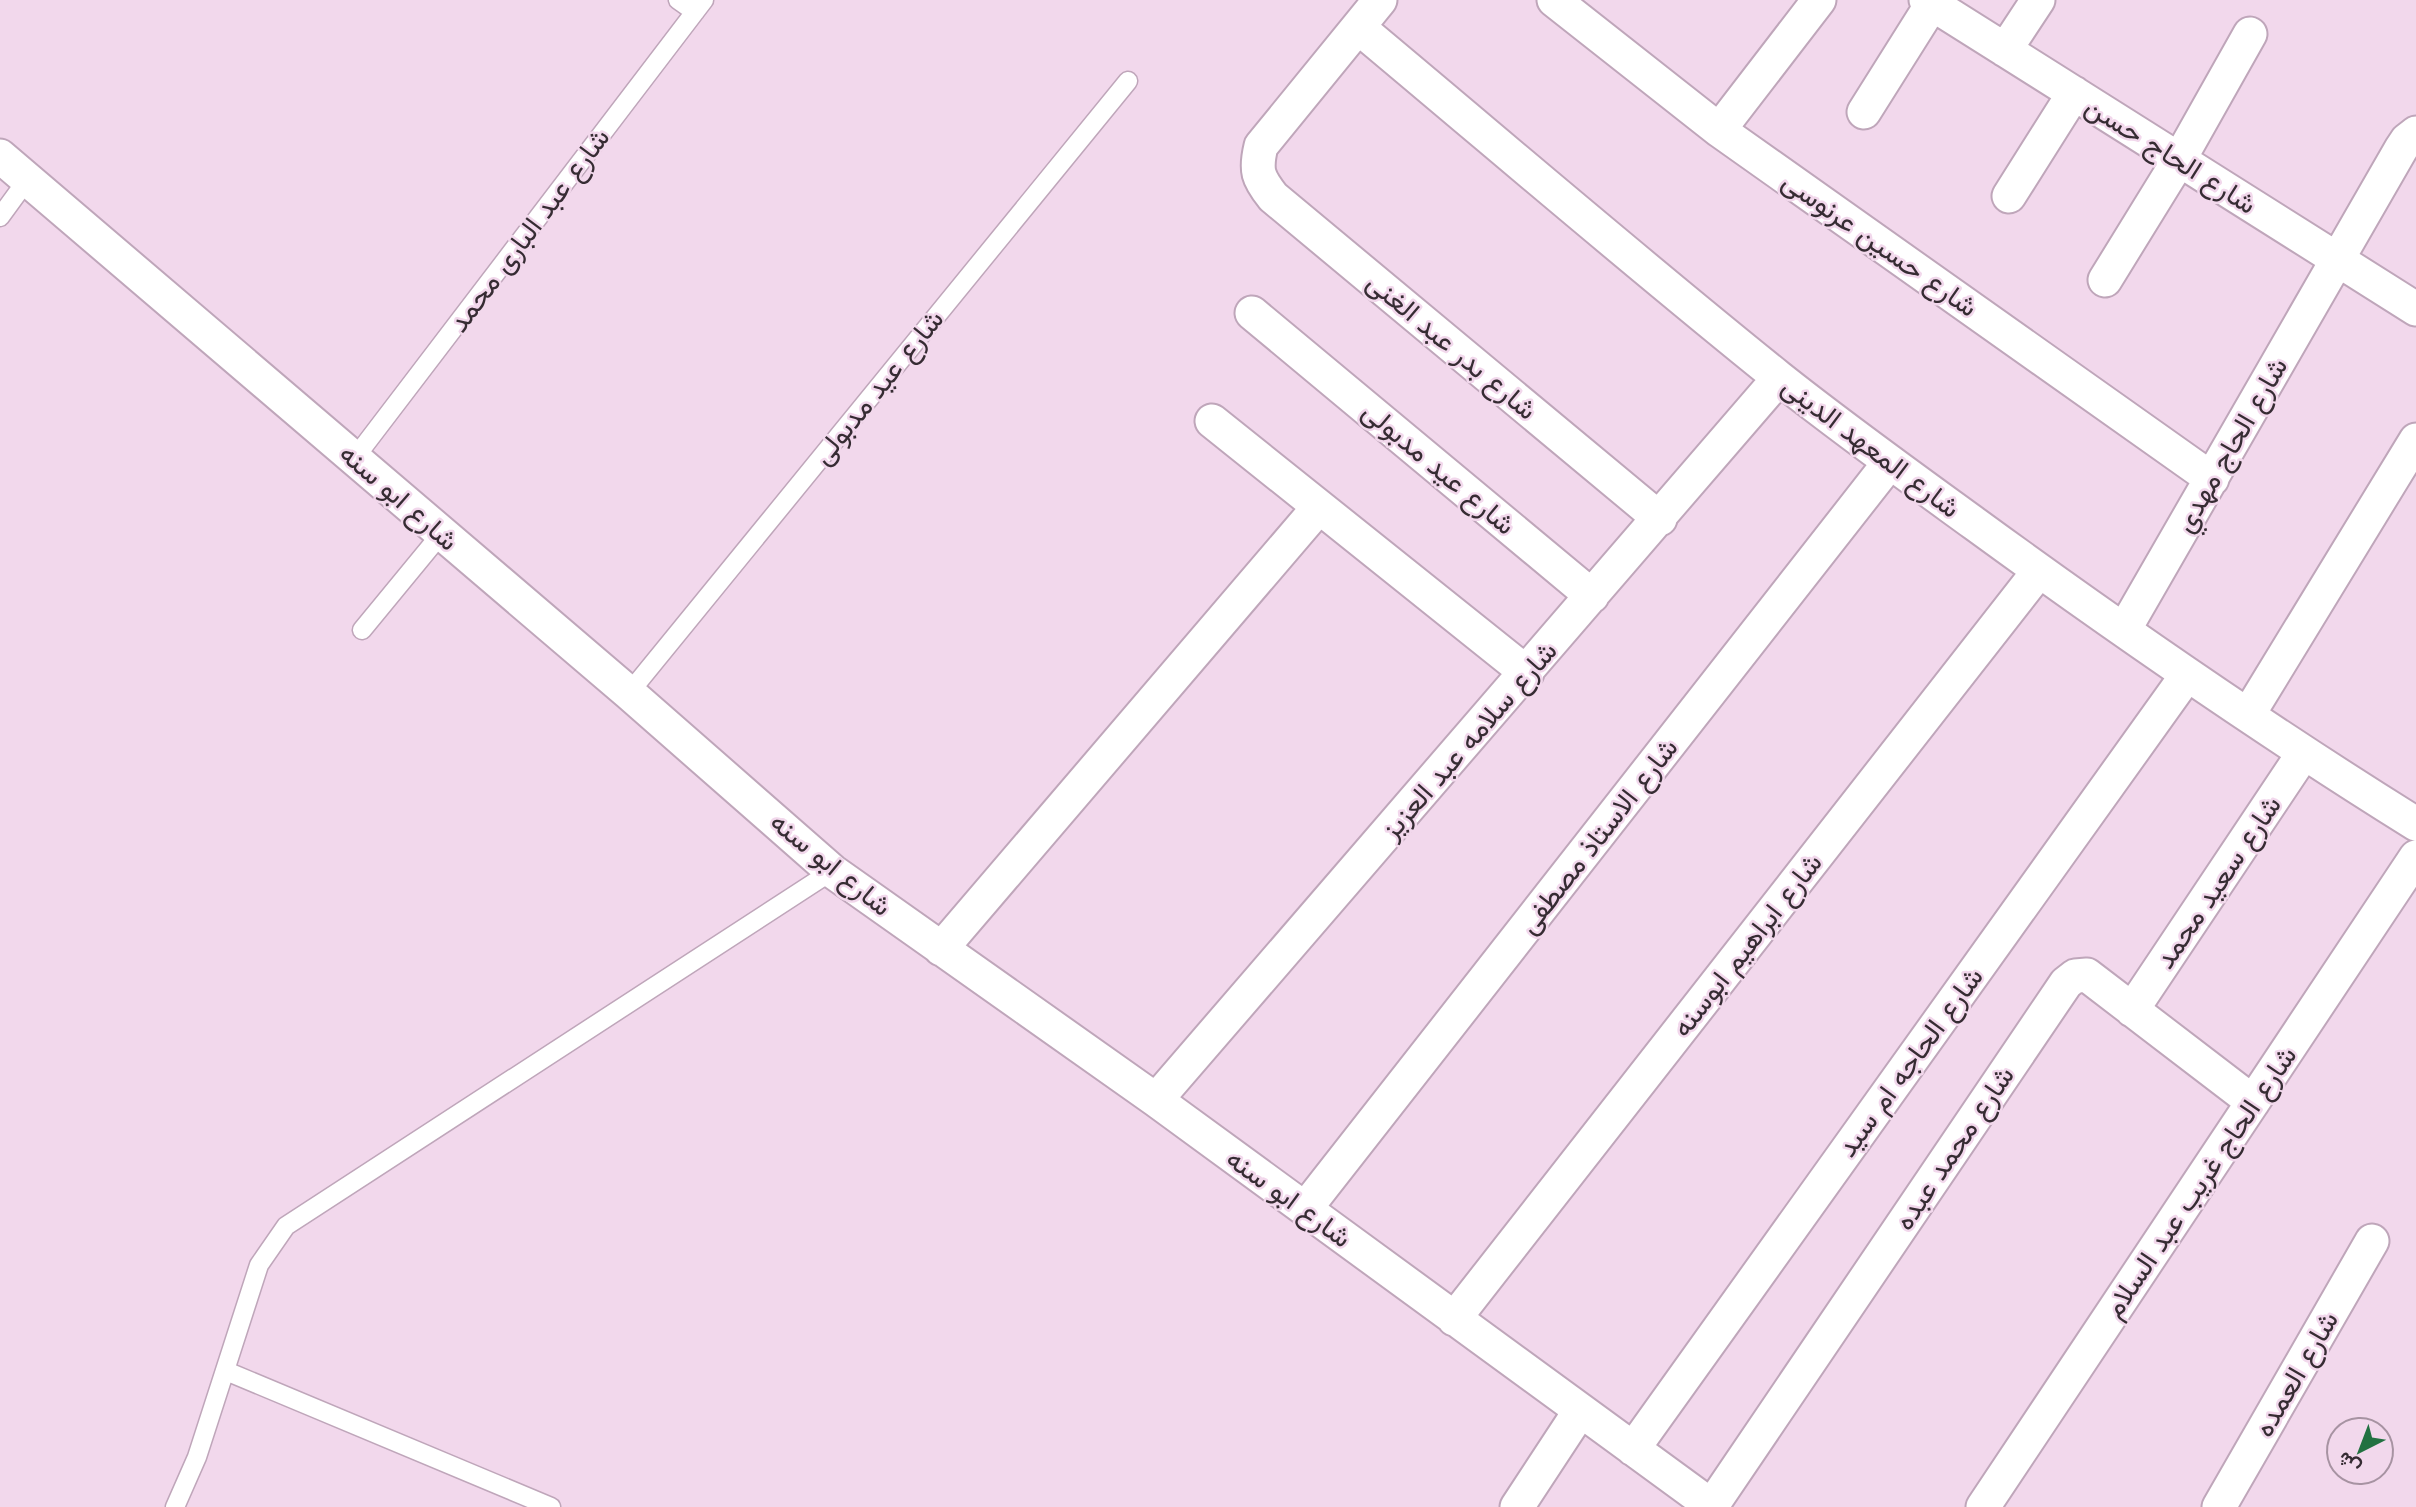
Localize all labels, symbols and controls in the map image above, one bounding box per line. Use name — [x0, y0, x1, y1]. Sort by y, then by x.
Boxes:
street label: شارع الحاج حسن — [2077, 86, 2265, 224]
street label: شارع عبد البارى محمد — [438, 119, 620, 341]
street label: شارع حسين عرنوسى — [1774, 161, 1986, 327]
street label: شارع بدر عبد الغنى — [1358, 262, 1546, 430]
street label: شارع عيد مدبولى — [802, 300, 954, 474]
street label: شارع الحاج مهدي — [2164, 350, 2300, 541]
street label: شارع المعهد الدينى — [1773, 366, 1969, 528]
street label: شارع عيد مدبولى — [1353, 391, 1525, 545]
street label: شارع ابو سنه — [330, 434, 468, 560]
street label: شارع سلامه عبد العزيز — [1371, 632, 1567, 849]
street label: شارع الاستاذ مصطفى — [1508, 729, 1688, 943]
street label: شارع سعيد محمد — [2145, 787, 2291, 977]
street label: شارع ابو سنه — [761, 802, 901, 926]
street label: شارع ابراهيم ابوسنه — [1662, 844, 1832, 1046]
street label: شارع الحاجه ام سيد — [1827, 959, 1993, 1165]
street label: شارع الحاج غريب عبد السلام — [2093, 1038, 2307, 1326]
street label: شارع محمد عبده — [1884, 1058, 2024, 1238]
street label: شارع ابو سنه — [1218, 1138, 1360, 1258]
street label: شارع العمده — [2243, 1303, 2349, 1445]
north arrow — [2325, 1416, 2395, 1486]
text: ش — [2331, 1445, 2366, 1481]

